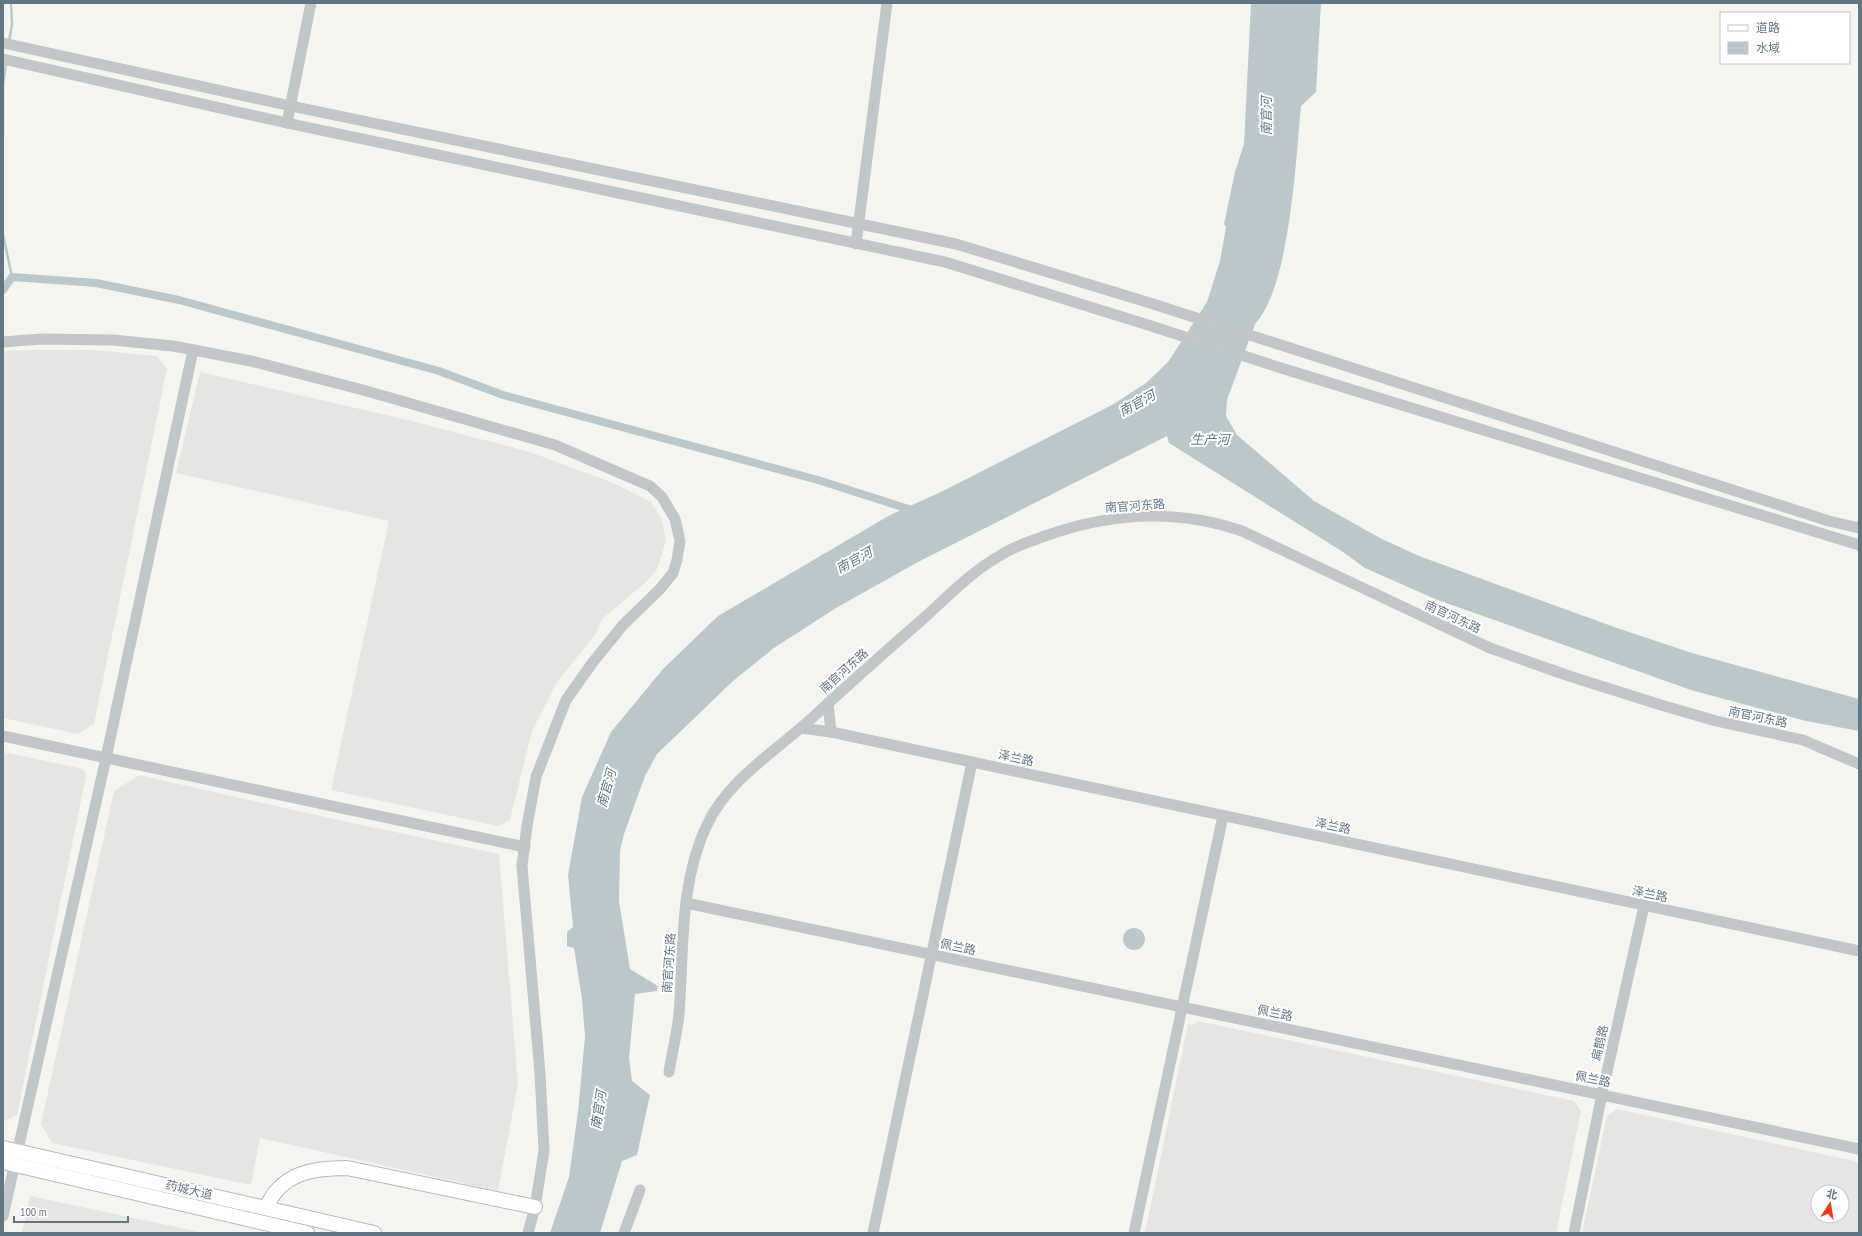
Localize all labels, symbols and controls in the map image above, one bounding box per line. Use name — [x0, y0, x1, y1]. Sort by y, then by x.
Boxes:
legend — [1720, 12, 1850, 64]
text: 道路 — [1756, 20, 1780, 35]
text: 水域 — [1756, 40, 1780, 55]
water label: 南官河 — [1258, 94, 1275, 136]
water label: 南官河 — [1116, 385, 1161, 420]
water label: 生产河 — [1190, 431, 1232, 448]
street label: 南官河东路 — [1105, 496, 1165, 515]
water label: 南官河 — [833, 542, 878, 577]
street label: 南官河东路 — [1423, 597, 1484, 636]
street label: 南官河东路 — [816, 645, 871, 696]
street label: 南官河东路 — [1727, 703, 1789, 730]
street label: 泽兰路 — [997, 746, 1035, 769]
water label: 南官河 — [593, 764, 621, 809]
street label: 泽兰路 — [1314, 814, 1352, 837]
street label: 泽兰路 — [1631, 882, 1669, 905]
street label: 南官河东路 — [659, 933, 678, 993]
street label: 佩兰路 — [939, 935, 977, 958]
street label: 佩兰路 — [1256, 1001, 1294, 1024]
street label: 扁鹊路 — [1588, 1024, 1611, 1062]
street label: 佩兰路 — [1574, 1067, 1612, 1090]
water label: 南官河 — [587, 1087, 610, 1131]
street label: 药城大道 — [164, 1177, 214, 1202]
north arrow — [1810, 1184, 1850, 1224]
text: 北 — [1825, 1186, 1839, 1202]
scale bar — [14, 1198, 128, 1224]
text: 100 m — [20, 1204, 47, 1219]

